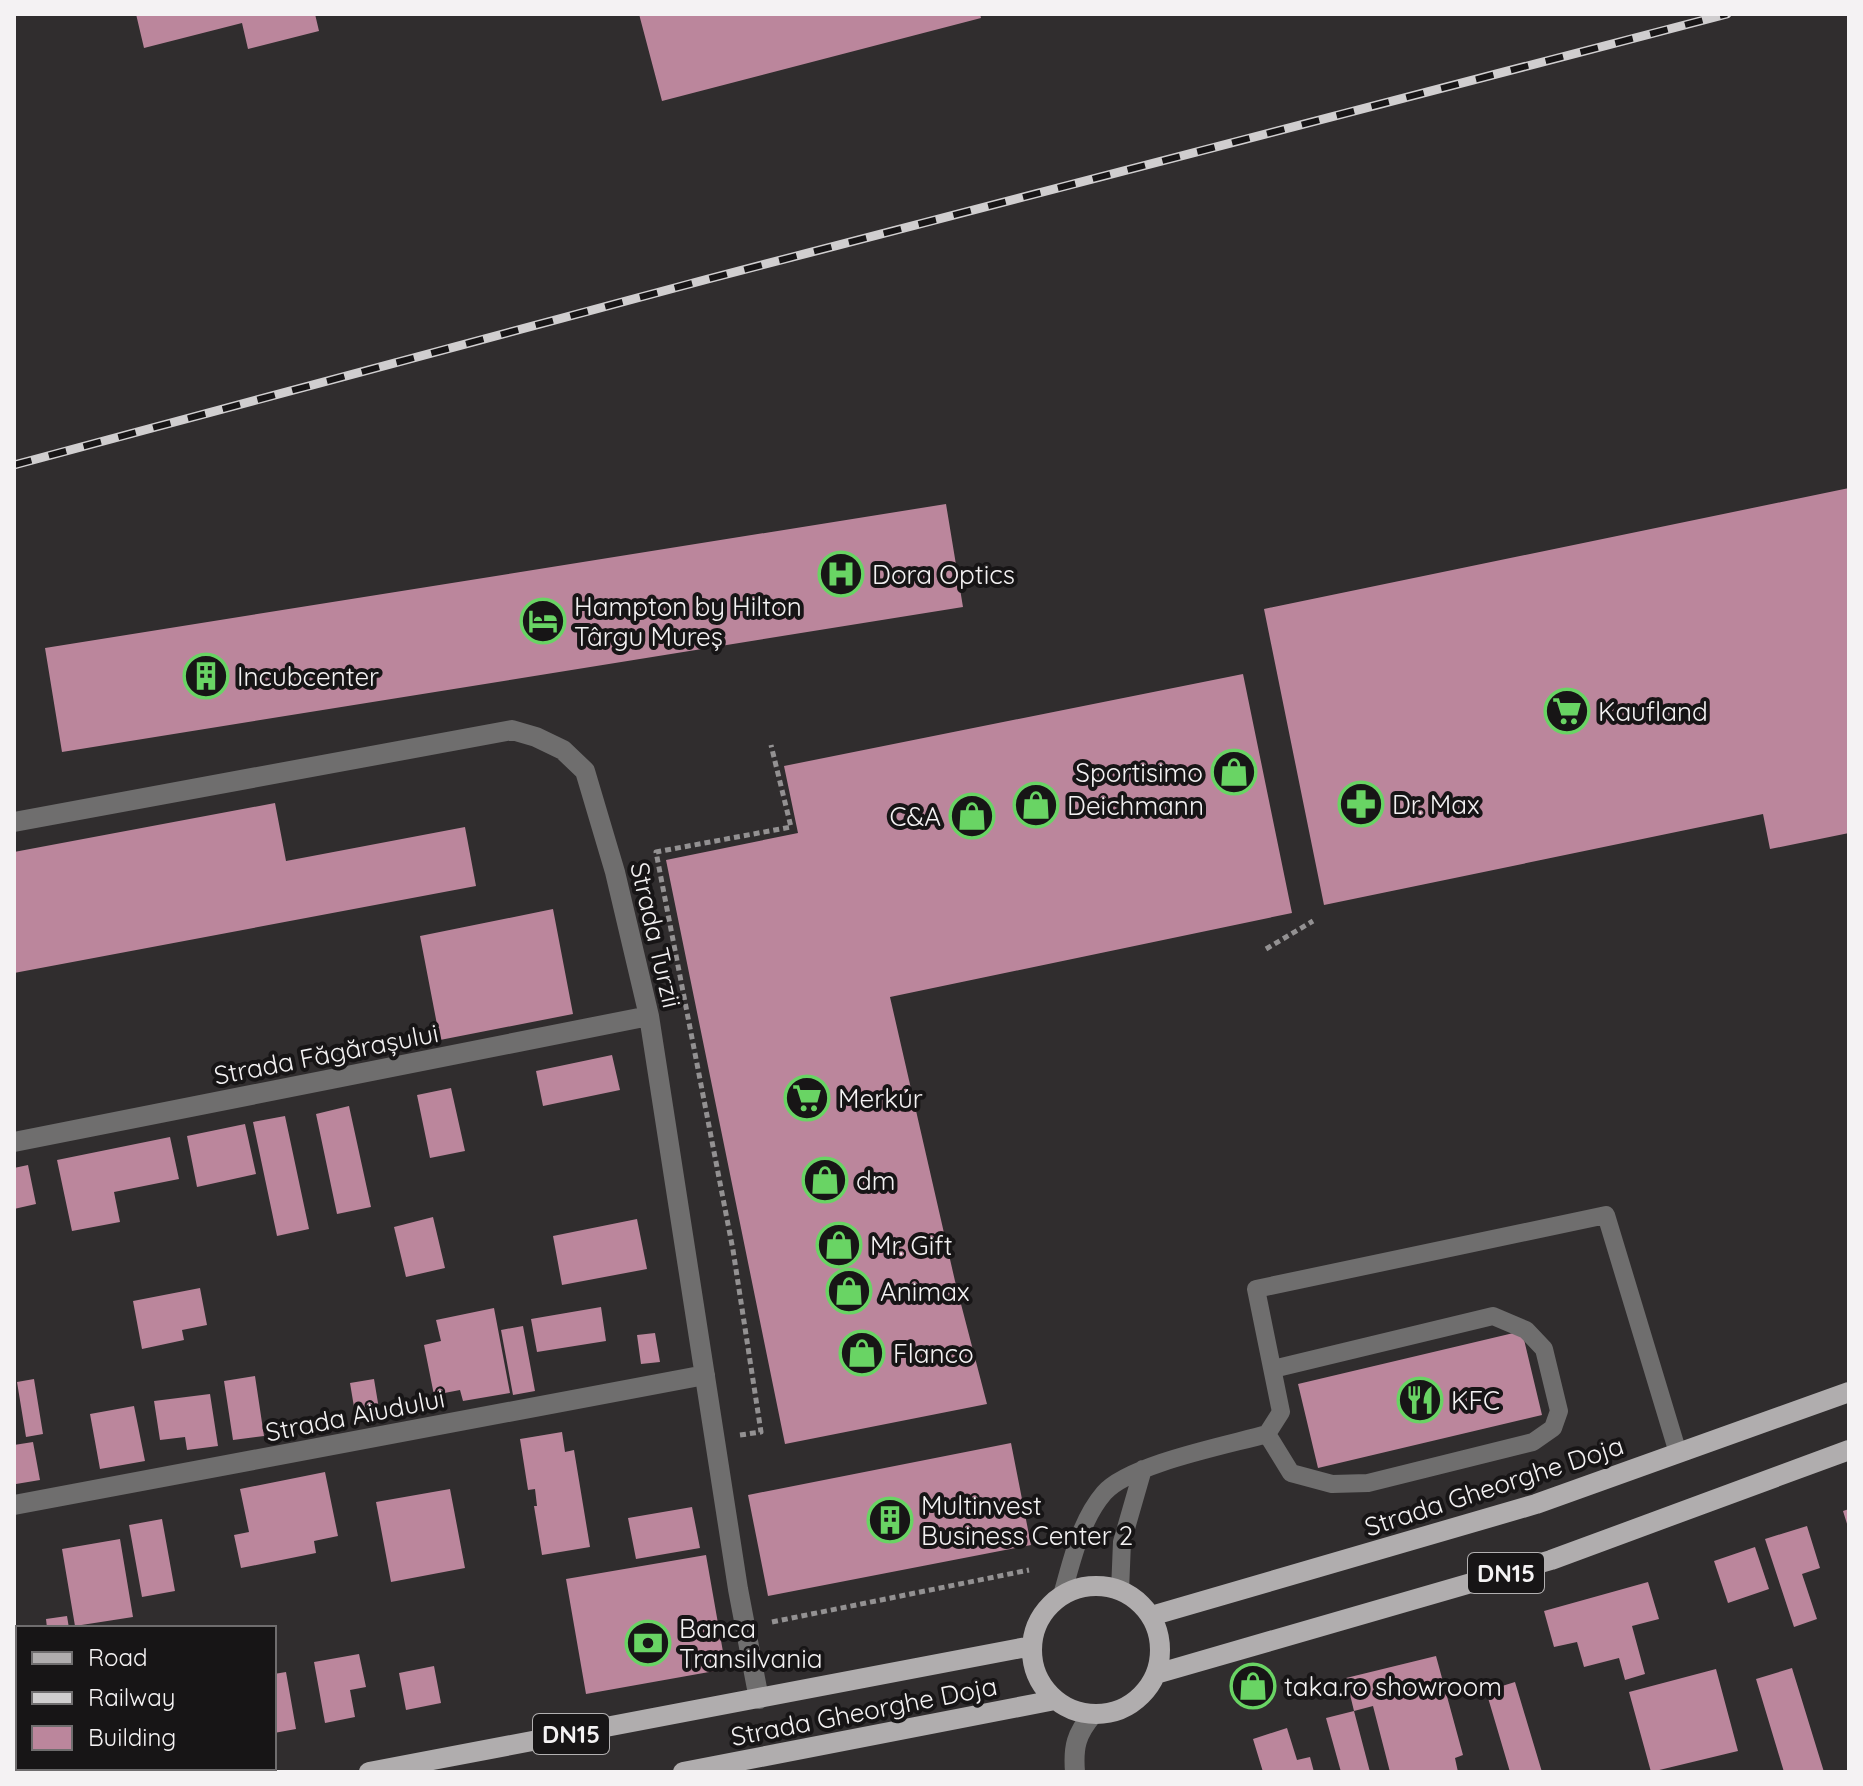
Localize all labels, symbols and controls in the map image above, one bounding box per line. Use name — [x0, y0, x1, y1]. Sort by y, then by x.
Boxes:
hospital icon: Dora Optics — [817, 550, 865, 598]
place label: Dora Optics — [872, 558, 1015, 591]
place label: Hampton by Hilton Târgu Mureș — [574, 590, 802, 653]
hotel icon: Hampton by Hilton Târgu Mureș — [519, 597, 567, 645]
building icon: Incubcenter — [182, 652, 230, 700]
place label: Incubcenter — [237, 660, 379, 693]
supermarket icon: Kaufland — [1543, 687, 1591, 735]
place label: Kaufland — [1598, 695, 1708, 728]
shop icon: Sportisimo — [1210, 748, 1258, 796]
place label: Sportisimo — [1075, 756, 1203, 789]
pharmacy icon: Dr. Max — [1337, 780, 1385, 828]
shop icon: Deichmann — [1012, 781, 1060, 829]
place label: Dr. Max — [1392, 788, 1480, 821]
place label: Deichmann — [1067, 789, 1204, 822]
shop icon: C&A — [948, 792, 996, 840]
place label: C&A — [890, 800, 941, 833]
street label: Strada Turzii — [623, 859, 689, 1011]
street label: Strada Făgărașului — [211, 1016, 441, 1092]
supermarket icon: Merkúr — [783, 1074, 831, 1122]
place label: Merkúr — [838, 1082, 923, 1115]
shop icon: dm — [801, 1156, 849, 1204]
place label: dm — [856, 1164, 895, 1197]
shop icon: Mr. Gift — [815, 1221, 863, 1269]
place label: Mr. Gift — [870, 1229, 952, 1262]
shop icon: Animax — [825, 1267, 873, 1315]
place label: Animax — [880, 1275, 969, 1308]
shop icon: Flanco — [838, 1329, 886, 1377]
place label: Flanco — [893, 1337, 974, 1370]
restaurant icon: KFC — [1396, 1376, 1444, 1424]
street label: Strada Aiudului — [263, 1381, 447, 1449]
place label: KFC — [1451, 1384, 1500, 1417]
street label: Strada Gheorghe Doja — [1360, 1429, 1628, 1543]
place label: Multinvest Business Center 2 — [921, 1489, 1133, 1552]
building icon: Multinvest Business Center 2 — [866, 1496, 914, 1544]
road number: DN15 — [1468, 1553, 1544, 1593]
place label: Banca Transilvania — [679, 1612, 823, 1675]
bank icon: Banca Transilvania — [624, 1619, 672, 1667]
legend — [16, 1626, 276, 1770]
text: Road — [88, 1642, 148, 1672]
shop icon: taka.ro showroom — [1229, 1662, 1277, 1710]
street label: Strada Gheorghe Doja — [728, 1669, 1000, 1753]
place label: taka.ro showroom — [1284, 1670, 1502, 1703]
text: Railway — [88, 1682, 175, 1712]
road number: DN15 — [533, 1714, 609, 1754]
text: Building — [88, 1722, 176, 1752]

